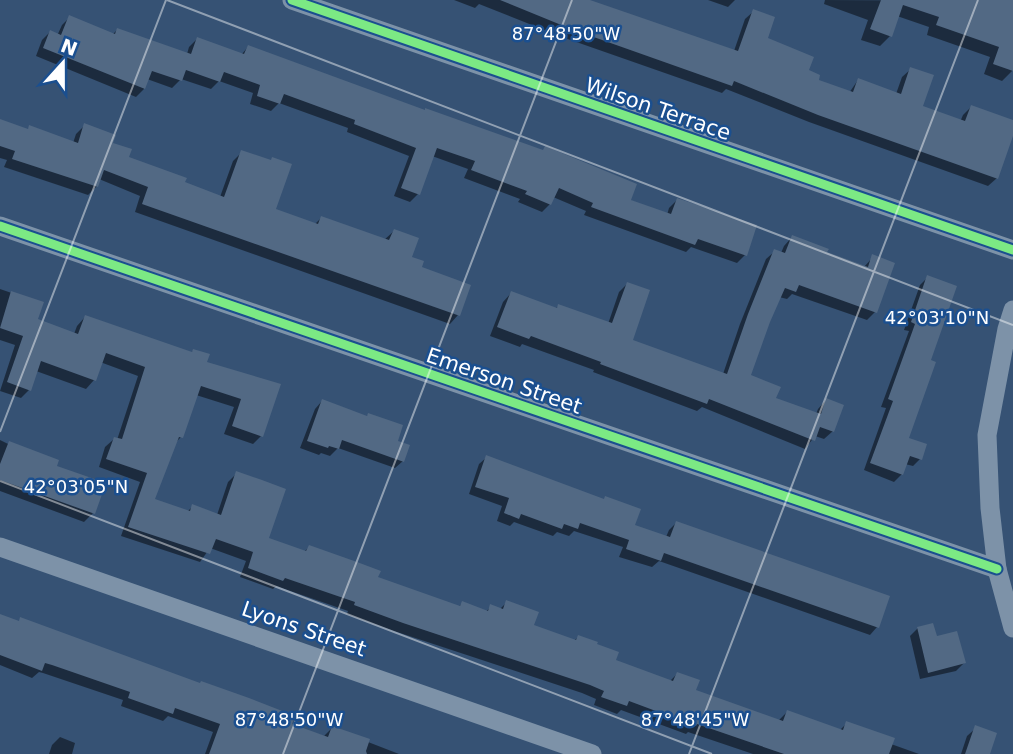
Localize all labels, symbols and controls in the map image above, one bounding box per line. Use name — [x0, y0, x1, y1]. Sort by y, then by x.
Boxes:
text: 87°48'50"W — [512, 23, 621, 44]
north arrow — [28, 28, 98, 98]
text: N — [58, 34, 80, 60]
street label: Wilson Terrace — [582, 73, 734, 145]
text: 42°03'10"N — [885, 307, 989, 328]
street label: Emerson Street — [423, 343, 585, 419]
text: 42°03'05"N — [24, 476, 128, 497]
street label: Lyons Street — [239, 597, 369, 661]
text: 87°48'50"W — [235, 709, 344, 730]
text: 87°48'45"W — [641, 709, 750, 730]

